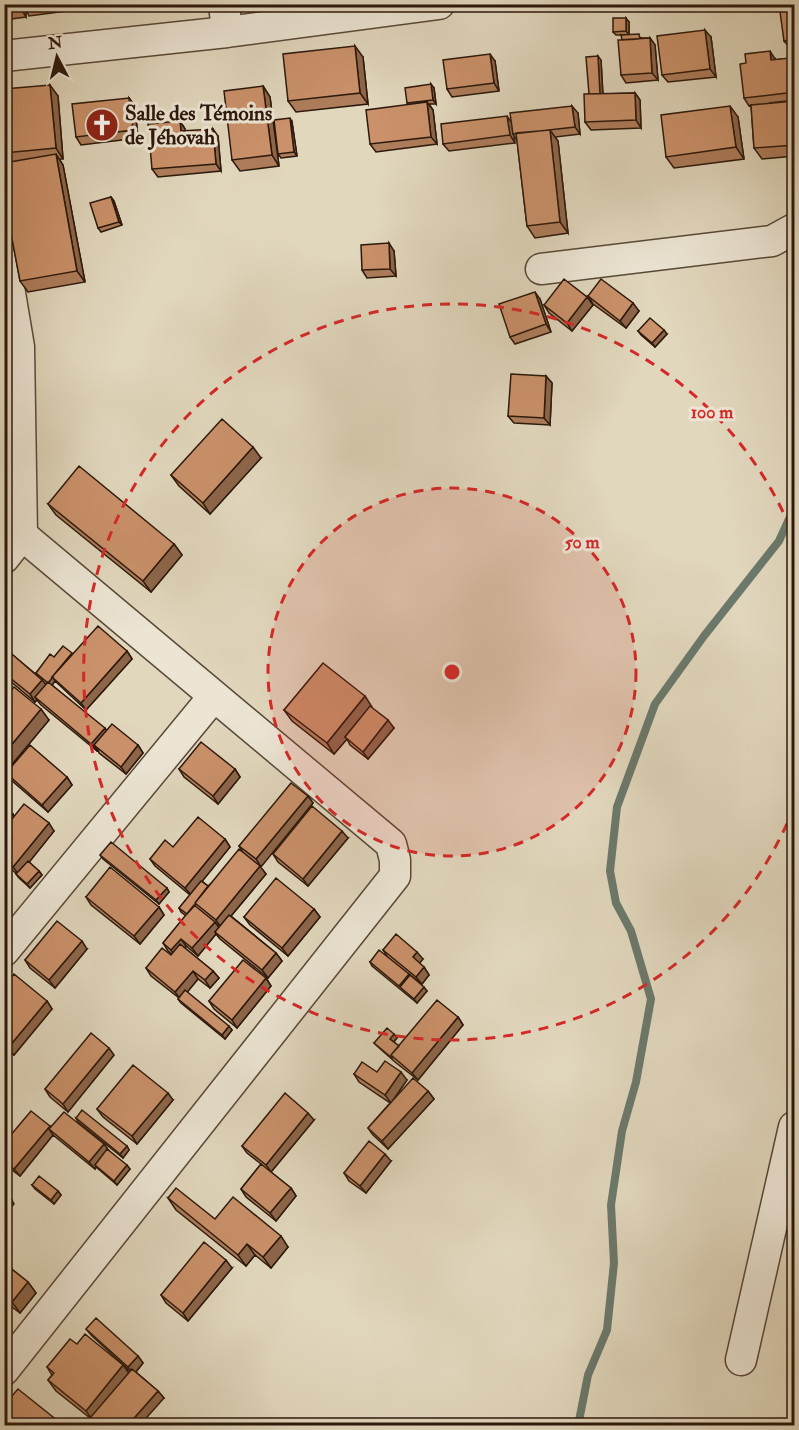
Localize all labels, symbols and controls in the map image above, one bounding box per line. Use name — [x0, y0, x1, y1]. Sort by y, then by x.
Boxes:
north arrow — [27, 27, 87, 87]
text: N — [46, 32, 64, 54]
place label: Salle des Témoins de Jéhovah — [125, 100, 272, 151]
church icon: Salle des Témoins de Jéhovah — [84, 107, 120, 143]
text: 100 m — [691, 401, 734, 424]
text: 50 m — [565, 531, 600, 554]
centre of rings — [442, 662, 462, 682]

